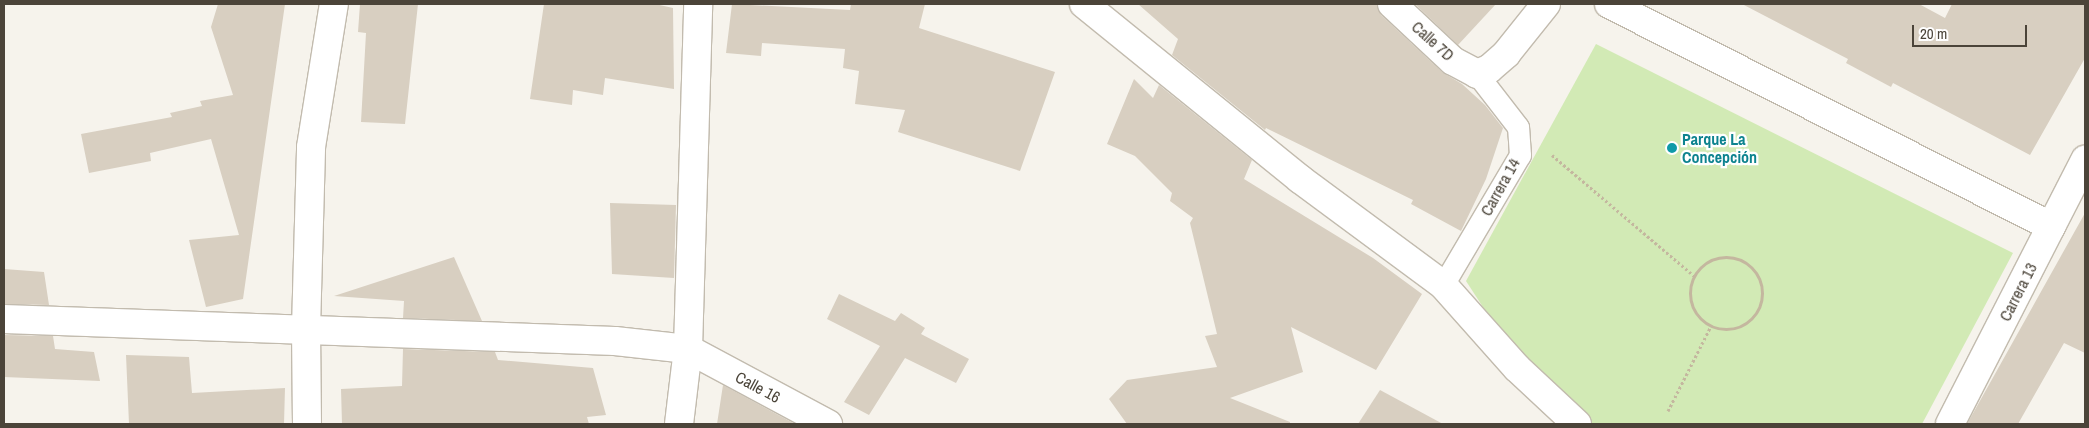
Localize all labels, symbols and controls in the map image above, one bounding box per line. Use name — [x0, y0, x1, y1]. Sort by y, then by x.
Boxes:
scale bar — [1914, 15, 2029, 47]
street label: Calle 7D — [1408, 17, 1458, 65]
text: 20 m — [1920, 23, 1947, 44]
place label: Parque La Concepción — [1682, 129, 1757, 167]
marker: Parque La Concepción — [1666, 142, 1678, 154]
street label: Carrera 14 — [1476, 155, 1524, 219]
street label: Carrera 13 — [1995, 260, 2041, 324]
street label: Calle 16 — [732, 367, 784, 407]

